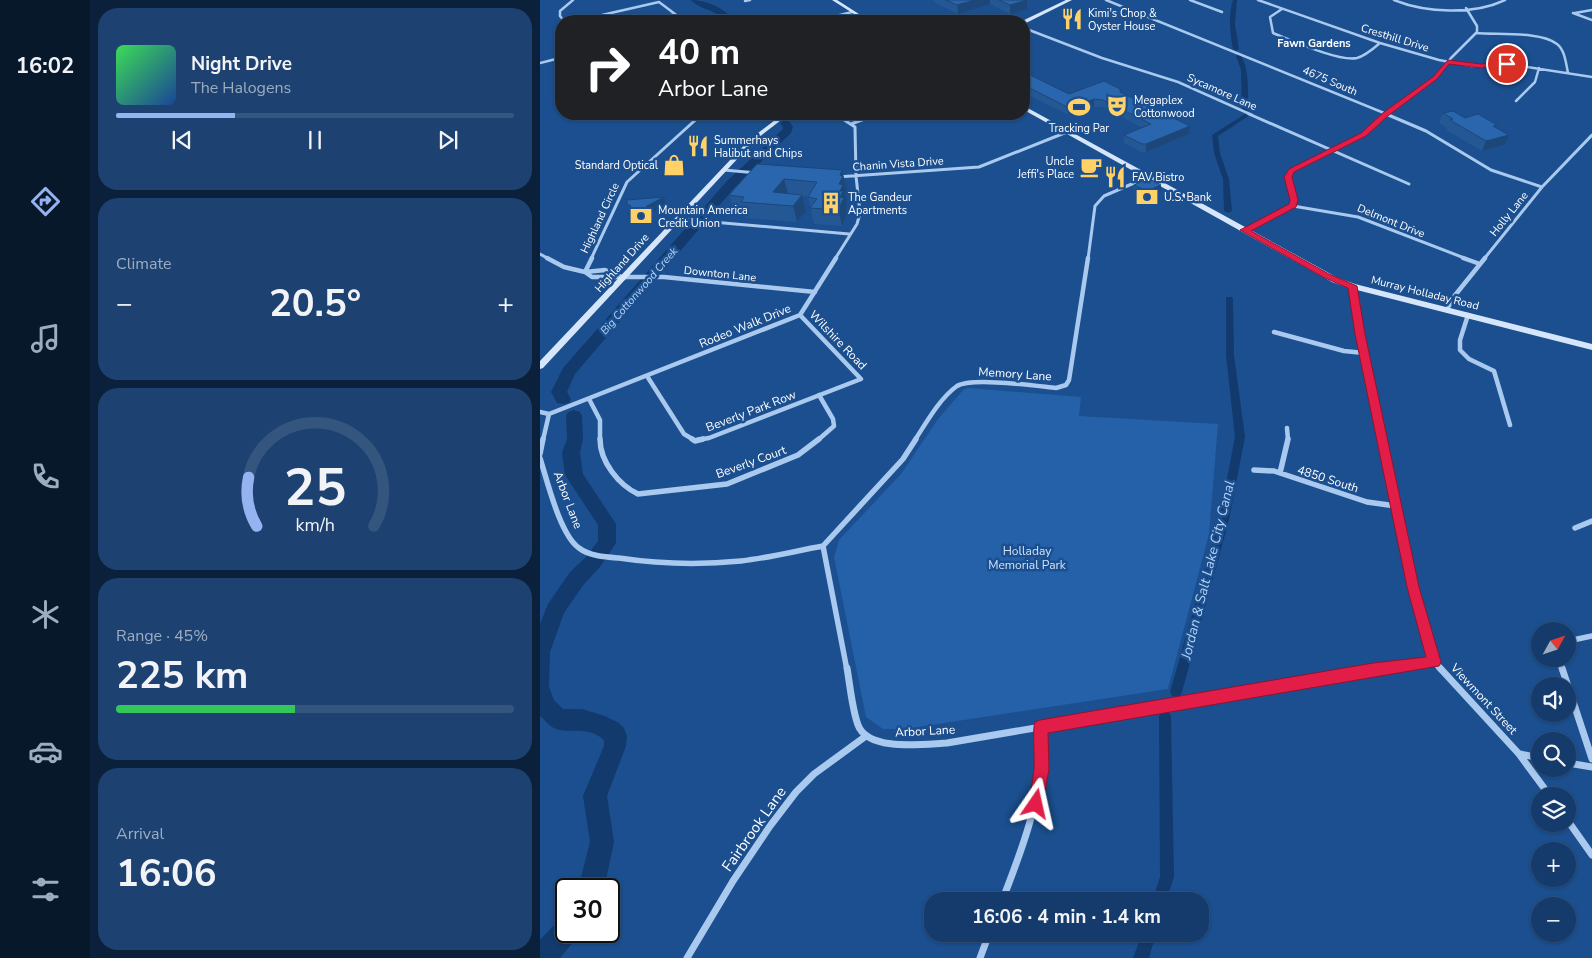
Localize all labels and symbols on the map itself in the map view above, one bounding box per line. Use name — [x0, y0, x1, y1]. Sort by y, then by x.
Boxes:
restaurant icon: Kimi's Chop & Oyster House — [1059, 6, 1085, 32]
place label: Kimi's Chop & Oyster House — [1088, 6, 1157, 34]
street label: Cresthill Drive — [1359, 21, 1431, 56]
district label: Fawn Gardens — [1277, 36, 1351, 51]
pin — [1486, 43, 1528, 85]
street label: 4675 South — [1300, 63, 1360, 99]
street label: Sycamore Lane — [1185, 70, 1259, 114]
theatre icon: Megaplex Cottonwood — [1104, 93, 1130, 119]
place label: Megaplex Cottonwood — [1134, 93, 1195, 121]
sports icon: Tracking Par — [1066, 94, 1092, 120]
place label: Tracking Par — [1049, 121, 1109, 136]
restaurant icon: Summerhays Halibut and Chips — [685, 133, 711, 159]
place label: Summerhays Halibut and Chips — [714, 133, 803, 161]
shop icon: Standard Optical — [661, 152, 687, 178]
street label: Chanin Vista Drive — [852, 153, 944, 175]
place label: Uncle Jeffi's Place — [1017, 154, 1074, 182]
cafe icon: Uncle Jeffi's Place — [1078, 154, 1104, 180]
place label: Standard Optical — [575, 158, 659, 173]
restaurant icon: FAV Bistro — [1102, 164, 1128, 190]
place label: FAV Bistro — [1132, 170, 1184, 185]
street label: Highland Circle — [577, 180, 623, 256]
bank icon: U.S. Bank — [1134, 184, 1160, 210]
street label: Holly Lane — [1486, 188, 1532, 239]
building icon: The Gandeur Apartments — [818, 190, 844, 216]
place label: The Gandeur Apartments — [848, 190, 912, 218]
place label: U.S. Bank — [1164, 190, 1212, 205]
street label: Delmont Drive — [1355, 201, 1427, 241]
bank icon: Mountain America Credit Union — [628, 203, 654, 229]
place label: Mountain America Credit Union — [658, 203, 748, 231]
street label: Highland Drive — [592, 230, 653, 296]
water label: Big Cottonwood Creek — [597, 244, 681, 338]
street label: Downton Lane — [683, 263, 757, 285]
street label: Murray Holladay Road — [1369, 272, 1481, 314]
street label: Rodeo Walk Drive — [697, 300, 793, 352]
street label: Wilshire Road — [806, 307, 870, 373]
street label: Memory Lane — [978, 363, 1052, 385]
street label: Beverly Park Row — [704, 386, 798, 436]
street label: Beverly Court — [714, 442, 789, 482]
street label: 4850 South — [1295, 462, 1361, 496]
street label: Arbor Lane — [550, 469, 586, 531]
water label: Jordan & Salt Lake City Canal — [1176, 479, 1239, 662]
park label: Holladay Memorial Park — [988, 543, 1067, 573]
north arrow — [1531, 622, 1576, 668]
street label: Viewmont Street — [1446, 659, 1522, 738]
street label: Arbor Lane — [895, 721, 955, 741]
position arrow — [1009, 777, 1061, 829]
street label: Fairbrook Lane — [717, 783, 791, 875]
speed limit sign: 30 — [555, 878, 620, 943]

